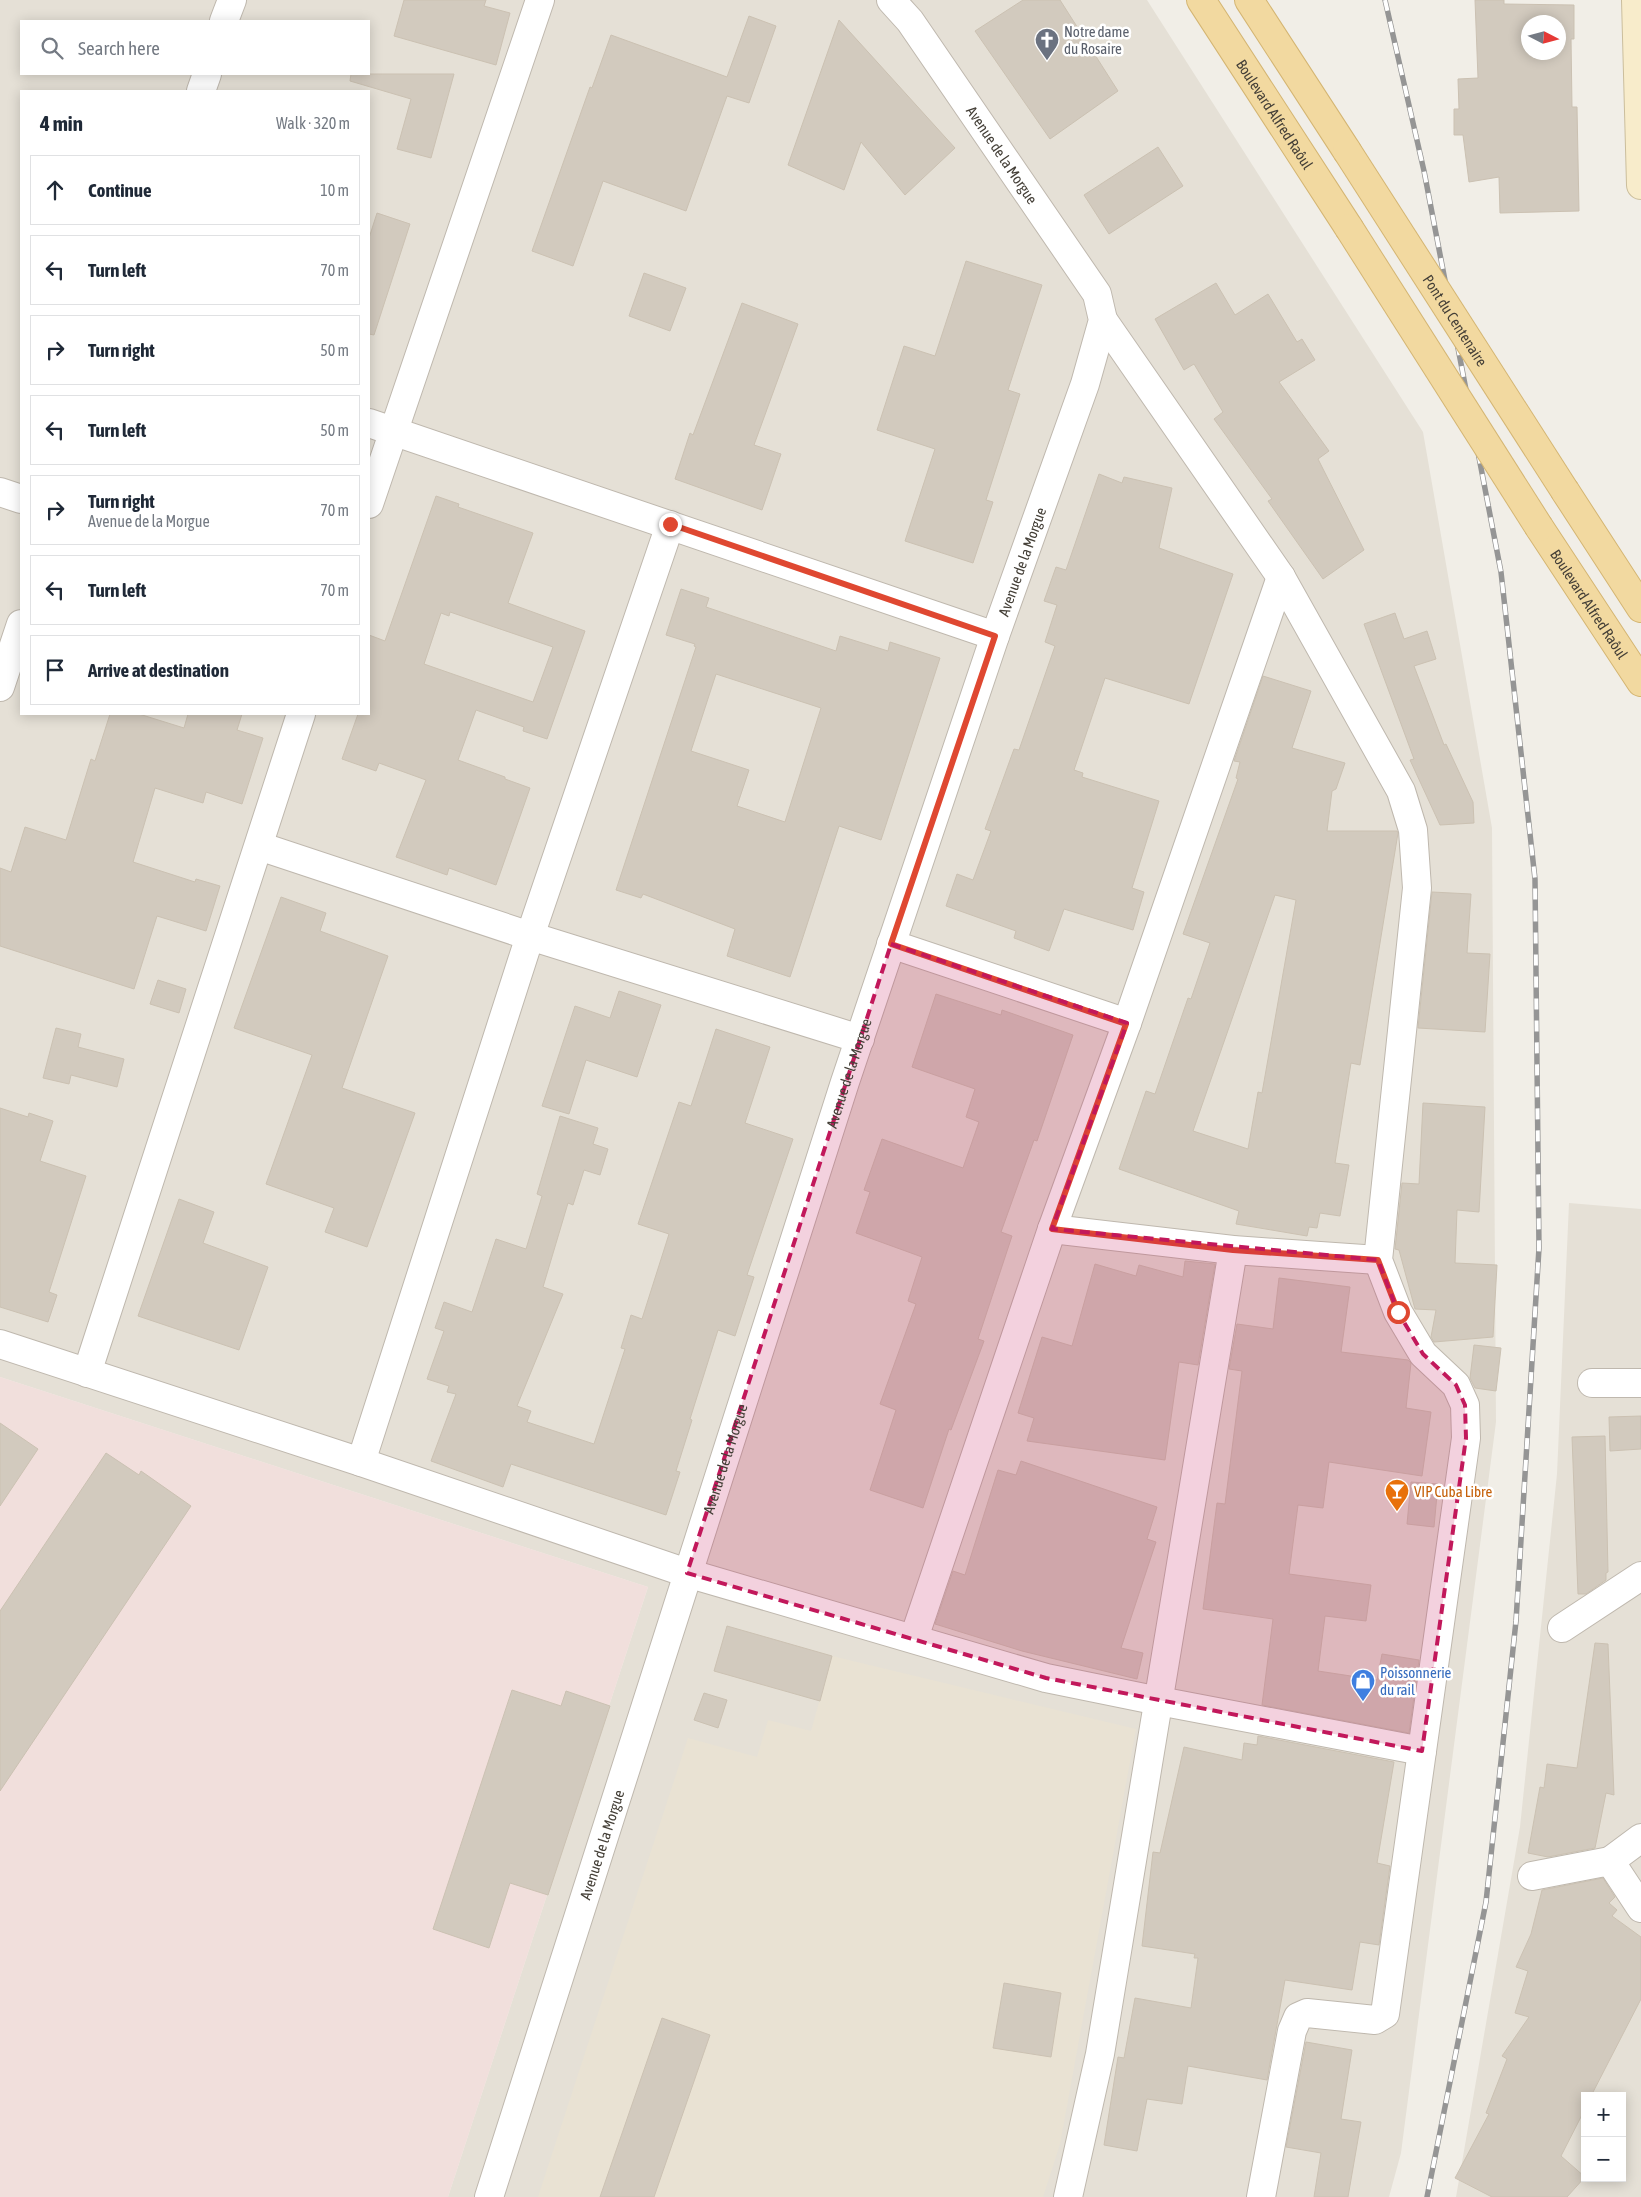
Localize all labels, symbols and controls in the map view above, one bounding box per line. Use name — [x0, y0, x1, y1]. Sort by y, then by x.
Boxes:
north arrow — [1521, 15, 1566, 60]
search box — [20, 20, 370, 75]
place label: Notre dame du Rosaire — [1064, 23, 1129, 57]
church icon: Notre dame du Rosaire — [1034, 27, 1060, 61]
icon: search — [38, 34, 66, 62]
text: Search here — [78, 37, 160, 59]
street label: Boulevard Alfred Raôul — [1233, 56, 1317, 172]
street label: Avenue de la Morgue — [963, 103, 1041, 207]
text: 4 min — [40, 111, 83, 135]
text: Walk · 320 m — [276, 114, 350, 132]
icon: ahead — [41, 176, 69, 204]
text: Continue — [88, 179, 152, 201]
text: 10 m — [320, 181, 349, 199]
icon: left — [41, 256, 69, 284]
text: Turn left — [88, 259, 146, 281]
text: 70 m — [320, 261, 349, 279]
street label: Pont du Centenaire — [1420, 271, 1491, 369]
icon: right — [41, 336, 69, 364]
text: Turn right — [88, 339, 155, 361]
text: 50 m — [320, 341, 349, 359]
icon: left — [41, 416, 69, 444]
text: Turn left — [88, 419, 146, 441]
text: 50 m — [320, 421, 349, 439]
text: Turn right — [88, 490, 155, 512]
icon: right — [41, 496, 69, 524]
text: 70 m — [320, 501, 349, 519]
street label: Avenue de la Morgue — [994, 505, 1049, 618]
text: Avenue de la Morgue — [88, 512, 210, 530]
route end — [659, 513, 682, 536]
street label: Boulevard Alfred Raôul — [1548, 546, 1632, 662]
icon: left — [41, 576, 69, 604]
text: Turn left — [88, 579, 146, 601]
text: 70 m — [320, 581, 349, 599]
icon: arrive — [41, 656, 69, 684]
text: Arrive at destination — [88, 659, 229, 681]
street label: Avenue de la Morgue — [822, 1016, 874, 1130]
route start — [1387, 1301, 1410, 1324]
street label: Avenue de la Morgue — [699, 1402, 750, 1516]
bar icon: VIP Cuba Libre — [1384, 1478, 1410, 1512]
place label: VIP Cuba Libre — [1414, 1483, 1493, 1500]
place label: Poissonnerie du rail — [1380, 1664, 1452, 1698]
shop icon: Poissonnerie du rail — [1350, 1668, 1376, 1702]
street label: Avenue de la Morgue — [576, 1787, 627, 1902]
map controls — [1581, 2092, 1626, 2182]
button: + — [1581, 2092, 1626, 2137]
button: − — [1581, 2137, 1626, 2182]

